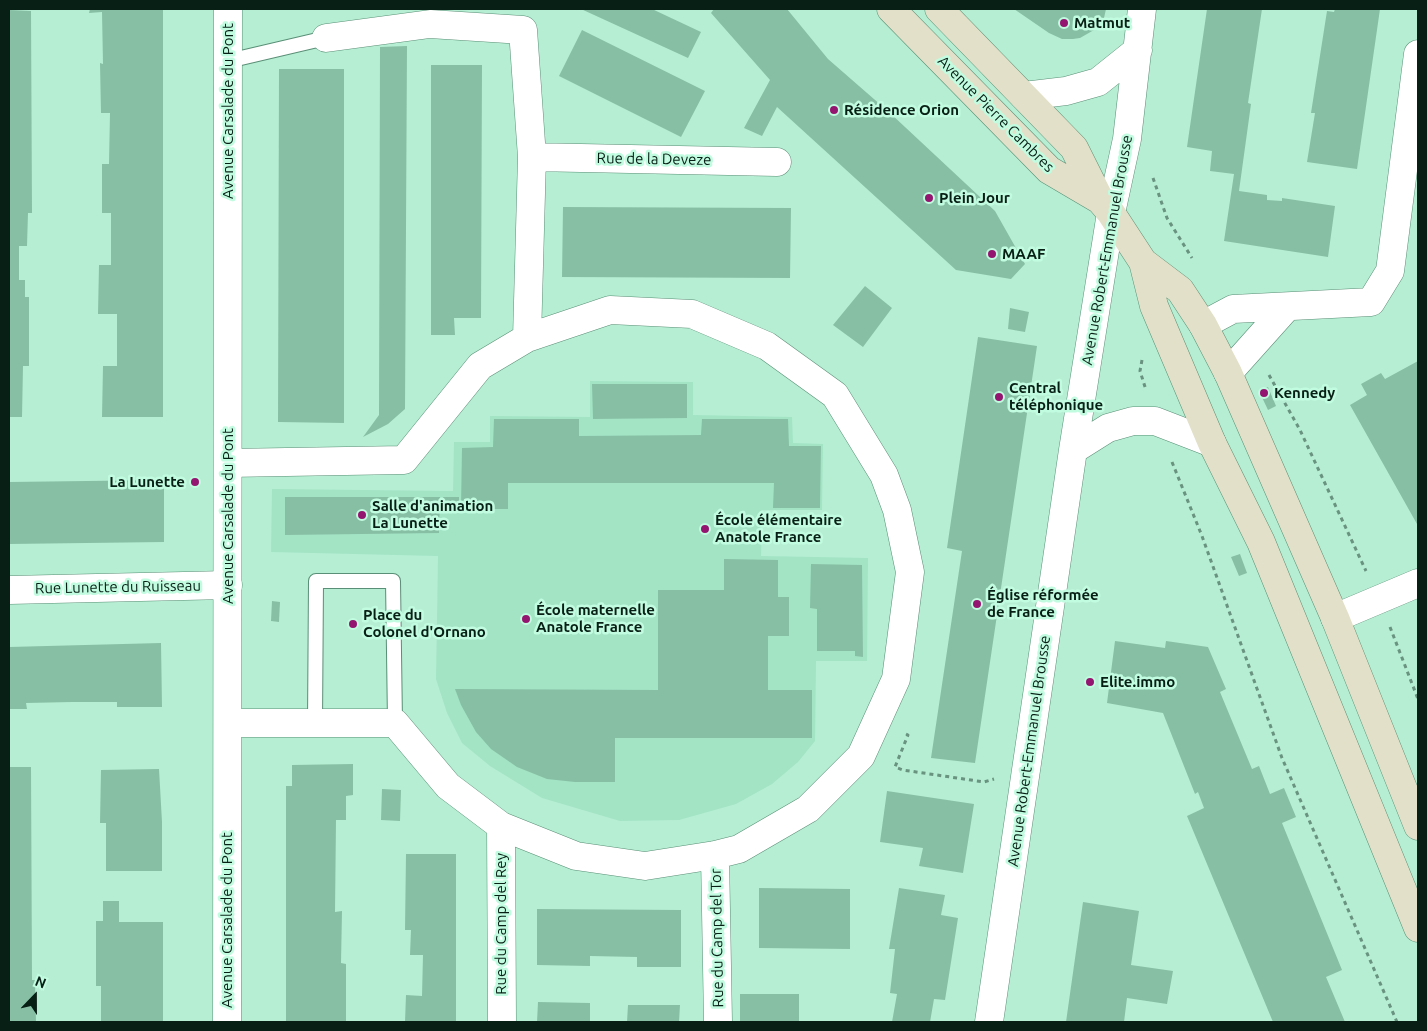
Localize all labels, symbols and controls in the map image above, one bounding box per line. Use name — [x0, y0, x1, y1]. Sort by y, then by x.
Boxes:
place label: Matmut — [1074, 14, 1130, 32]
marker: Matmut — [1058, 17, 1070, 29]
street label: Avenue Carsalade du Pont — [219, 23, 237, 199]
street label: Avenue Pierre Cambres — [934, 52, 1058, 176]
place label: Résidence Orion — [844, 101, 959, 119]
marker: Résidence Orion — [828, 104, 840, 116]
street label: Avenue Robert-Emmanuel Brousse — [1078, 134, 1136, 366]
street label: Rue de la Deveze — [596, 149, 712, 169]
place label: Plein Jour — [939, 189, 1010, 207]
marker: Plein Jour — [923, 192, 935, 204]
place label: MAAF — [1002, 245, 1045, 263]
marker: MAAF — [986, 248, 998, 260]
place label: Central téléphonique — [1009, 379, 1103, 414]
place label: Kennedy — [1274, 384, 1335, 402]
marker: Kennedy — [1258, 387, 1270, 399]
marker: Central téléphonique — [993, 391, 1005, 403]
street label: Avenue Carsalade du Pont — [219, 428, 237, 604]
place label: La Lunette — [109, 473, 185, 491]
marker: La Lunette — [189, 476, 201, 488]
place label: Salle d'animation La Lunette — [372, 497, 493, 532]
marker: Salle d'animation La Lunette — [356, 509, 368, 521]
place label: École élémentaire Anatole France — [715, 511, 842, 546]
marker: École élémentaire Anatole France — [699, 523, 711, 535]
street label: Rue Lunette du Ruisseau — [35, 577, 201, 597]
place label: Église réformée de France — [987, 586, 1099, 621]
marker: Église réformée de France — [971, 598, 983, 610]
place label: École maternelle Anatole France — [536, 601, 655, 636]
place label: Place du Colonel d'Ornano — [363, 606, 486, 641]
marker: École maternelle Anatole France — [520, 613, 532, 625]
marker: Place du Colonel d'Ornano — [347, 618, 359, 630]
street label: Avenue Robert-Emmanuel Brousse — [1004, 634, 1054, 868]
place label: Elite.immo — [1100, 673, 1175, 691]
marker: Elite.immo — [1084, 676, 1096, 688]
street label: Avenue Carsalade du Pont — [218, 832, 236, 1008]
street label: Rue du Camp del Rey — [492, 853, 510, 995]
street label: Rue du Camp del Tor — [707, 868, 727, 1008]
north arrow — [10, 971, 60, 1021]
text: N — [33, 973, 48, 991]

